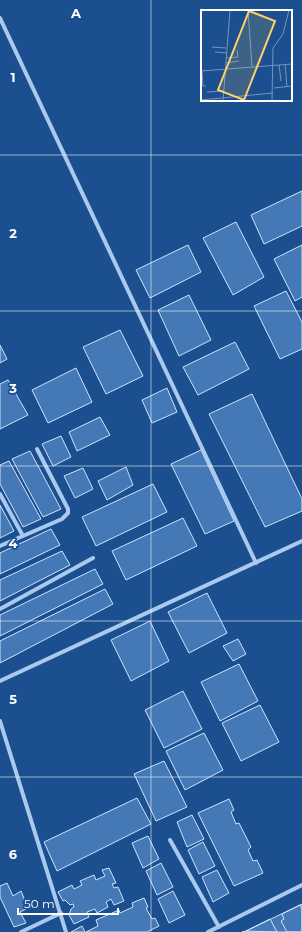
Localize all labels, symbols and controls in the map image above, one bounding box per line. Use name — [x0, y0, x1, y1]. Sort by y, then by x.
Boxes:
text: A — [70, 5, 82, 21]
inset map — [201, 10, 292, 101]
text: 1 — [10, 69, 16, 85]
text: 2 — [9, 225, 17, 241]
text: 3 — [8, 380, 17, 396]
text: 4 — [9, 535, 18, 551]
text: 5 — [9, 691, 17, 707]
text: 6 — [9, 846, 18, 862]
scale bar — [18, 890, 118, 916]
text: 50 m — [24, 896, 55, 911]

